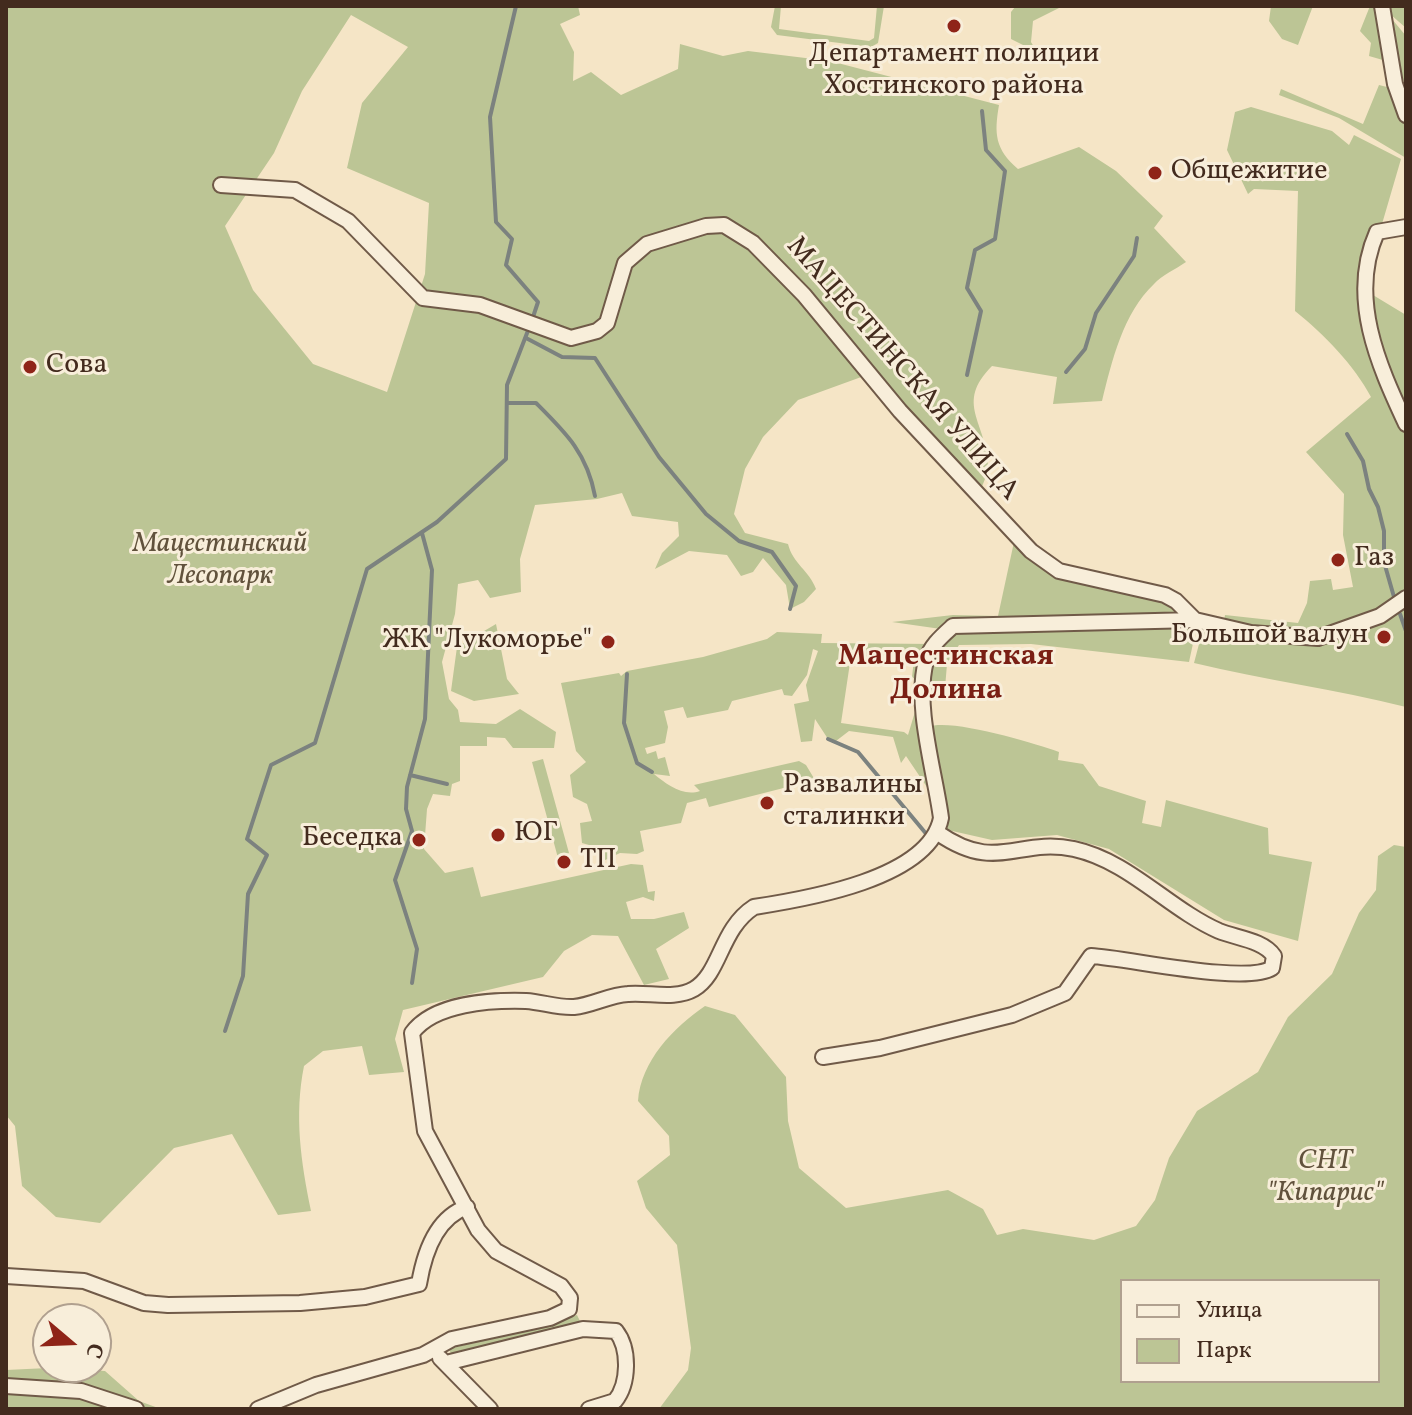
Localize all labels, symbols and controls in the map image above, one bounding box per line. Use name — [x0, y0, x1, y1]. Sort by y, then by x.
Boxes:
marker: Департамент полиции Хостинского района — [945, 17, 963, 35]
place label: Департамент полиции Хостинского района — [809, 39, 1099, 105]
place label: Общежитие — [1171, 156, 1327, 190]
marker: Общежитие — [1146, 164, 1164, 182]
street label: МАЦЕСТИНСКАЯ УЛИЦА — [777, 231, 1025, 509]
place label: Сова — [46, 350, 107, 384]
marker: Сова — [21, 358, 39, 376]
park label: Мацестинский Лесопарк — [133, 529, 307, 595]
place label: Газ — [1354, 543, 1394, 577]
marker: Газ — [1329, 551, 1347, 569]
place label: Большой валун — [1171, 620, 1368, 654]
place label: ЖК "Лукоморье" — [382, 625, 592, 659]
marker: Большой валун — [1375, 628, 1393, 646]
marker: ЖК "Лукоморье" — [599, 633, 617, 651]
district label: Мацестинская Долина — [838, 640, 1054, 710]
place label: Развалины сталинки — [783, 770, 923, 836]
marker: Развалины сталинки — [758, 794, 776, 812]
place label: ЮГ — [514, 818, 558, 852]
place label: Беседка — [302, 823, 403, 857]
marker: ЮГ — [489, 826, 507, 844]
marker: Беседка — [410, 831, 428, 849]
place label: ТП — [580, 845, 616, 879]
marker: ТП — [555, 853, 573, 871]
park label: СНТ "Кипарис" — [1267, 1146, 1383, 1212]
legend — [1120, 1279, 1380, 1383]
text: Улица — [1196, 1294, 1263, 1328]
north arrow — [32, 1303, 112, 1383]
text: Парк — [1196, 1334, 1252, 1368]
text: С — [76, 1339, 110, 1362]

